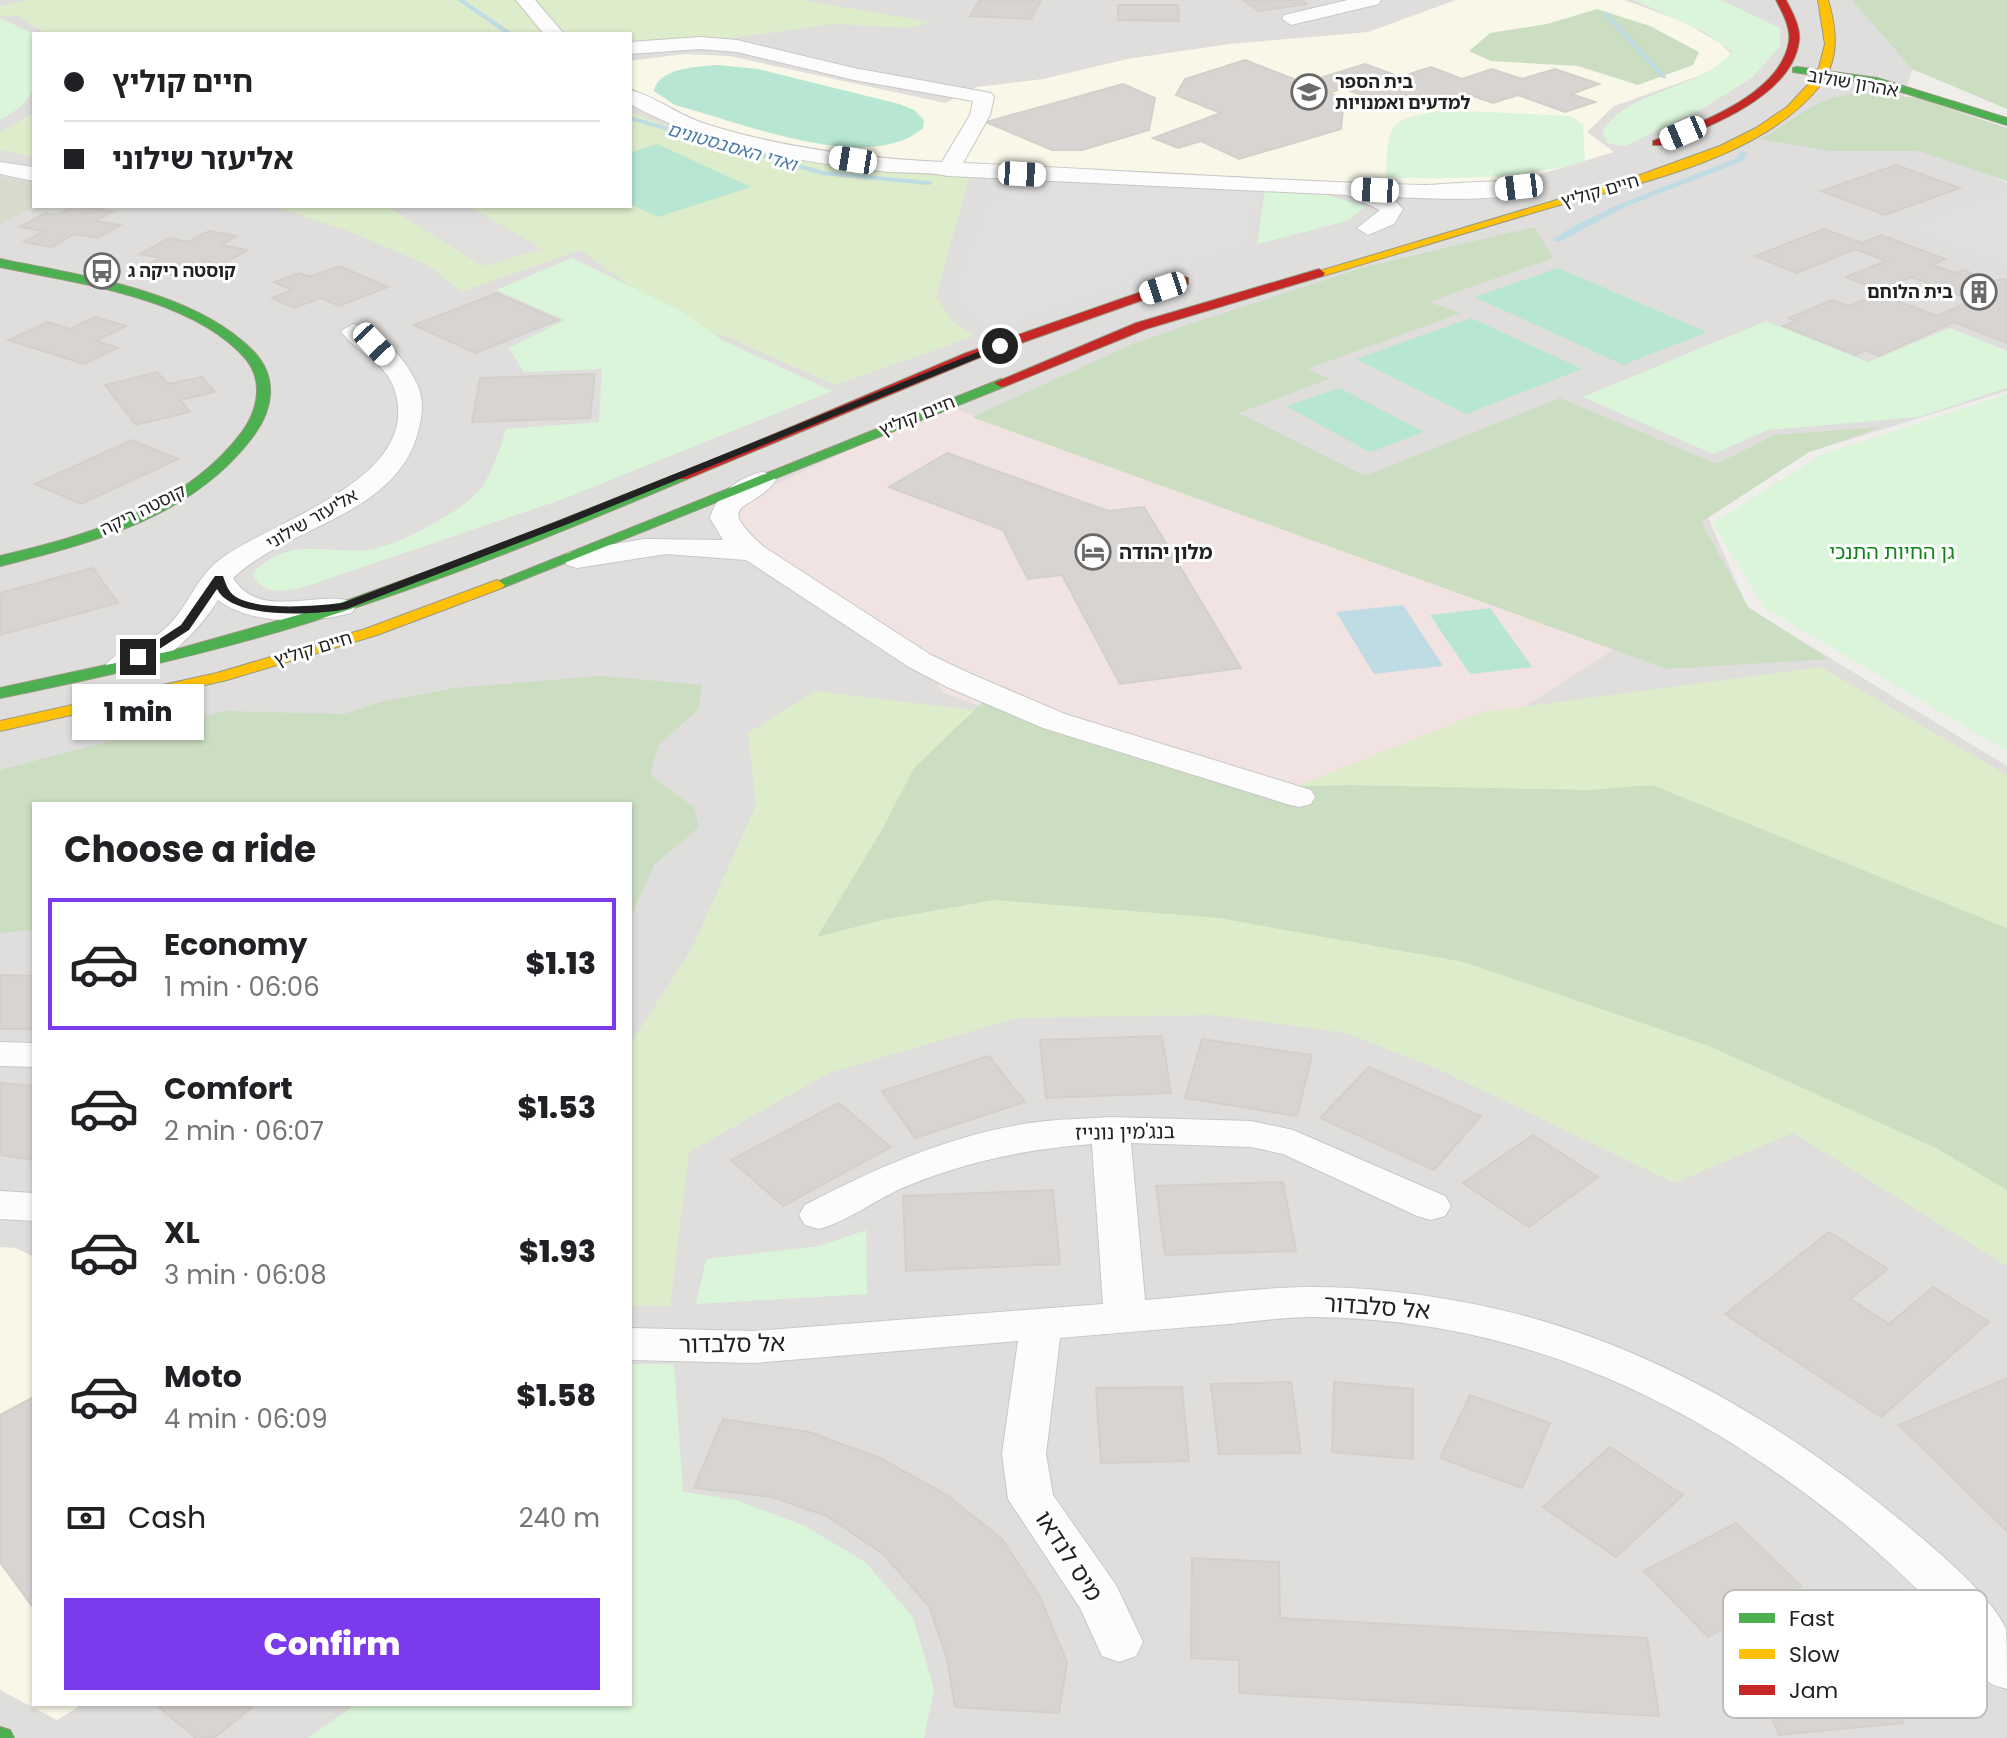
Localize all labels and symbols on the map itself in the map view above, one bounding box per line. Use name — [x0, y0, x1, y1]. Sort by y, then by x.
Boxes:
street label: אהרון שולוב — [1806, 62, 1900, 103]
place label: בית הספר למדעים ואמנויות — [1335, 69, 1470, 115]
school or university icon: בית הספר למדעים ואמנויות — [1290, 73, 1328, 111]
car — [1656, 113, 1710, 153]
water label: ואדי האסבסטונים — [665, 116, 801, 177]
car — [827, 144, 879, 176]
car — [997, 161, 1047, 187]
street label: חיים קוליץ — [1558, 167, 1642, 214]
car — [1494, 172, 1544, 202]
car — [1350, 177, 1400, 203]
bus stop icon: קוסטה ריקה ג — [83, 252, 121, 290]
place label: קוסטה ריקה ג — [128, 258, 236, 283]
car — [1136, 269, 1190, 307]
building icon: בית הלוחם — [1960, 273, 1998, 311]
place label: בית הלוחם — [1867, 279, 1953, 304]
car — [349, 318, 399, 370]
route start — [982, 328, 1018, 364]
street label: חיים קוליץ — [875, 389, 959, 442]
street label: קוסטה ריקה — [96, 478, 190, 541]
street label: אליעזר שילוני — [261, 482, 362, 555]
hotel icon: מלון יהודה — [1074, 533, 1112, 571]
place label: מלון יהודה — [1119, 538, 1213, 566]
park label: גן החיות התנכי — [1829, 538, 1955, 566]
street label: חיים קוליץ — [271, 625, 355, 672]
route end — [120, 639, 156, 675]
callout: 1 min — [72, 685, 204, 741]
street label: בנג'מין נונייז — [1075, 1117, 1175, 1147]
street label: אל סלבדור — [1323, 1286, 1431, 1327]
street label: אל סלבדור — [678, 1326, 786, 1361]
street label: מיס לנדאו — [1028, 1504, 1111, 1607]
legend — [1723, 1590, 1987, 1718]
text: Fast — [1789, 1603, 1834, 1634]
text: Slow — [1789, 1639, 1839, 1670]
text: Jam — [1789, 1675, 1838, 1706]

